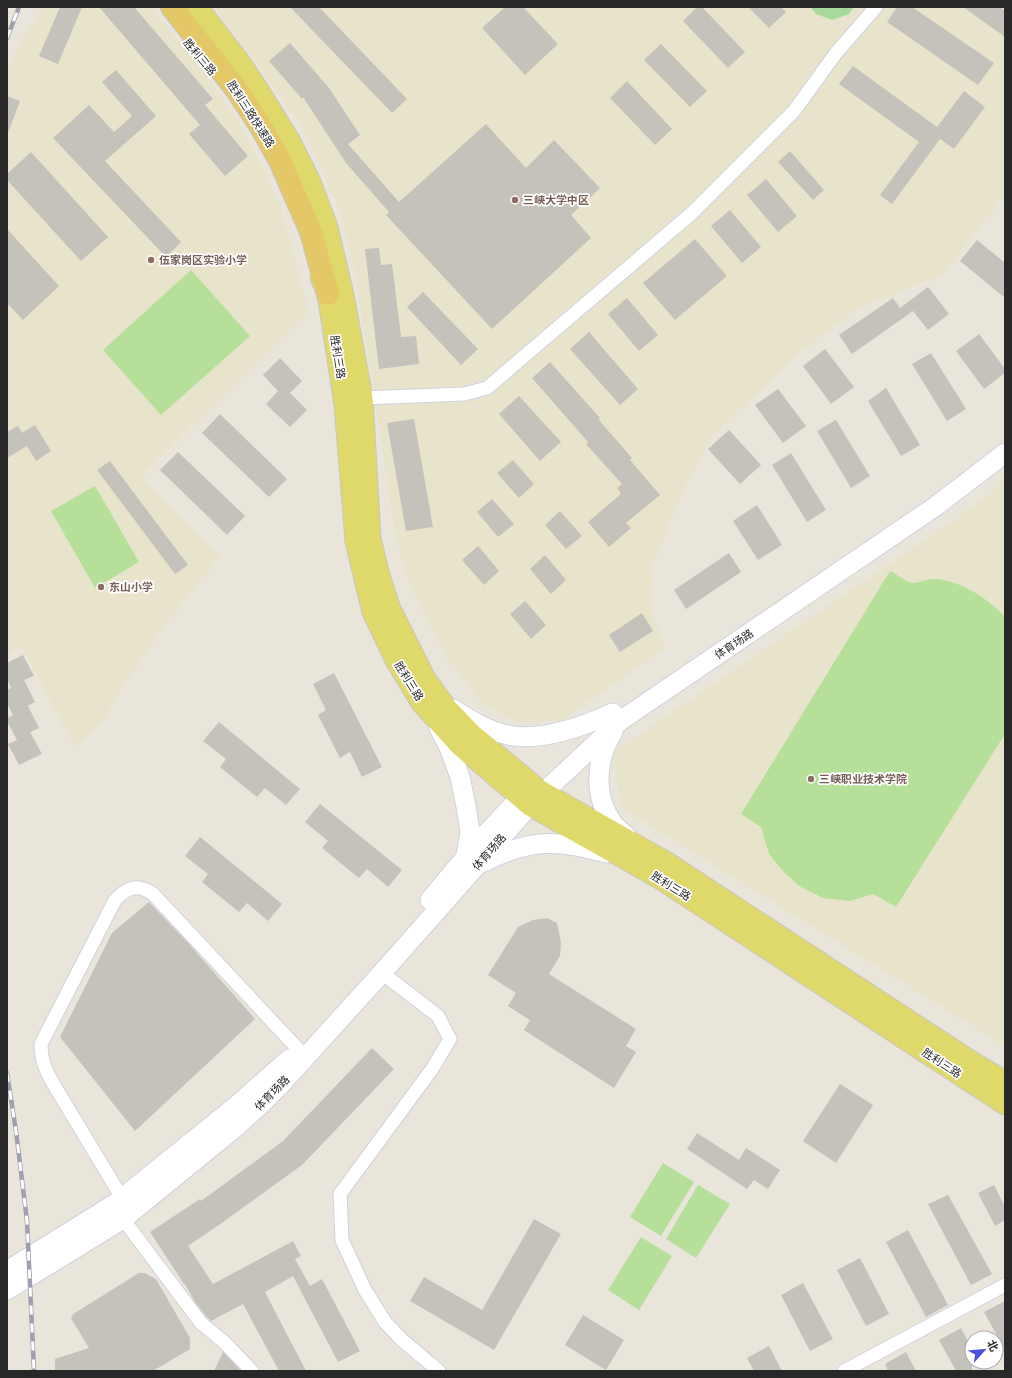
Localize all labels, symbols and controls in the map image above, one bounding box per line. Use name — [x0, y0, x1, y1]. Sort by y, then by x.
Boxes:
street label: 胜利三路 — [180, 35, 220, 79]
street label: 胜利三路快速路 — [223, 77, 279, 151]
place label: 三峡大学中区 — [523, 192, 589, 208]
marker: 三峡大学中区 — [510, 195, 520, 205]
place label: 伍家岗区实验小学 — [159, 252, 247, 268]
marker: 伍家岗区实验小学 — [146, 255, 156, 265]
street label: 胜利三路 — [327, 334, 349, 380]
place label: 东山小学 — [109, 579, 153, 595]
marker: 东山小学 — [96, 582, 106, 592]
street label: 体育场路 — [711, 625, 757, 663]
street label: 胜利三路 — [391, 658, 427, 704]
place label: 三峡职业技术学院 — [819, 771, 907, 787]
marker: 三峡职业技术学院 — [806, 774, 816, 784]
street label: 体育场路 — [469, 830, 509, 874]
street label: 胜利三路 — [648, 868, 694, 904]
street label: 胜利三路 — [919, 1044, 965, 1082]
street label: 体育场路 — [251, 1072, 293, 1114]
north arrow — [964, 1330, 1004, 1370]
text: 北 — [983, 1337, 1003, 1354]

